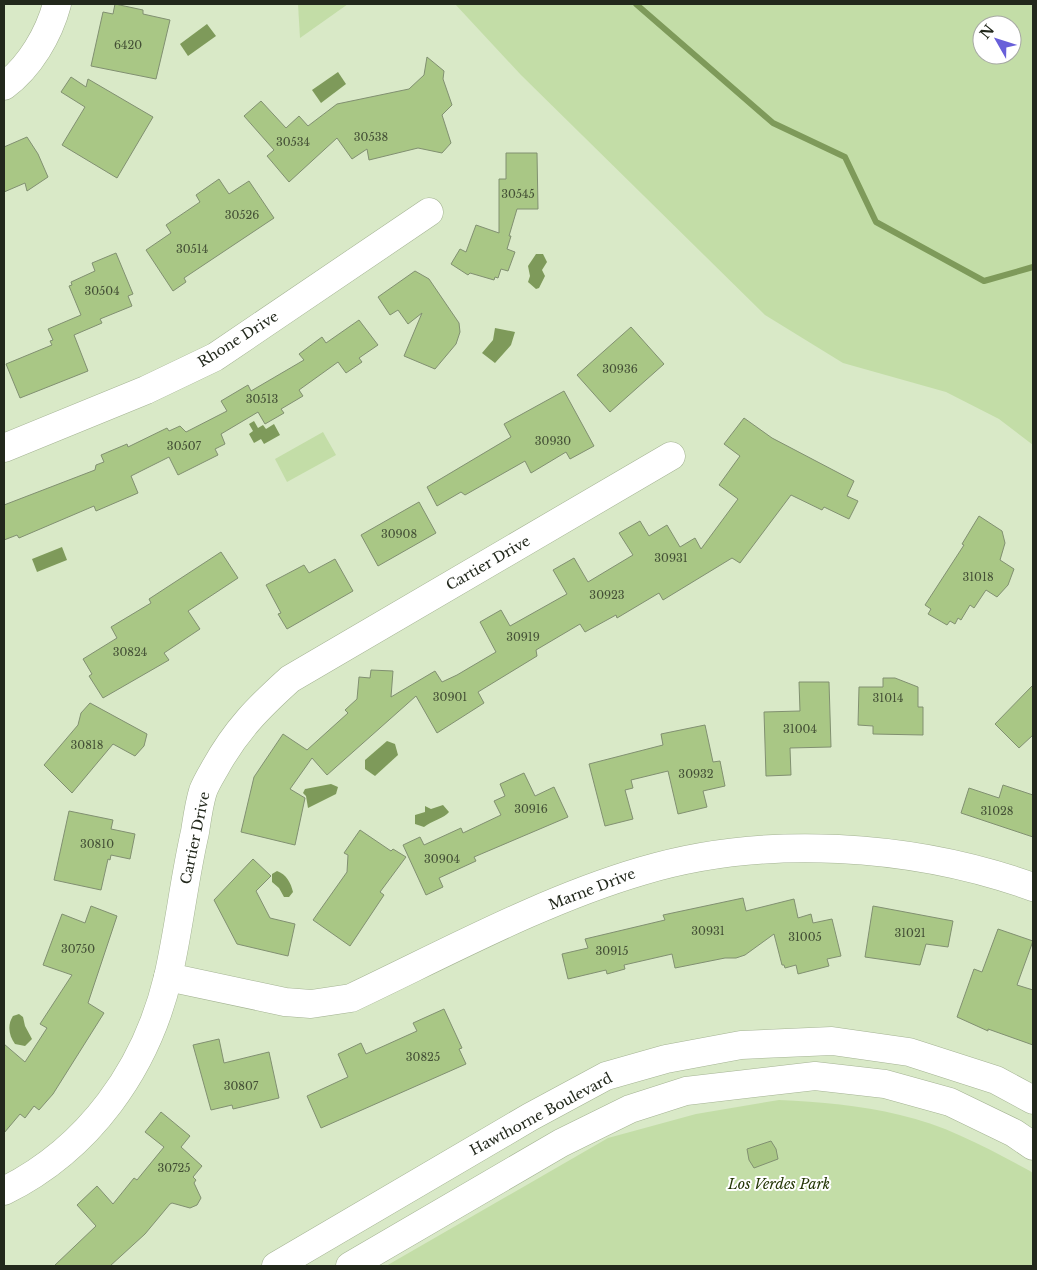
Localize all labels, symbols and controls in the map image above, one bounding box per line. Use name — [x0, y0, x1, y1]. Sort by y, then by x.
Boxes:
north arrow — [972, 15, 1022, 65]
text: N — [976, 21, 998, 43]
house number: 6420 — [114, 38, 142, 52]
house number: 30538 — [354, 130, 388, 144]
house number: 30534 — [276, 135, 310, 149]
house number: 30545 — [501, 187, 535, 201]
house number: 30526 — [225, 208, 259, 222]
house number: 30514 — [176, 242, 208, 256]
house number: 30504 — [84, 284, 120, 298]
street label: Rhone Drive — [194, 307, 282, 371]
house number: 30936 — [602, 362, 638, 376]
house number: 30513 — [246, 392, 279, 406]
house number: 30930 — [535, 434, 571, 448]
house number: 30507 — [167, 439, 202, 453]
house number: 30908 — [381, 527, 417, 541]
street label: Cartier Drive — [443, 532, 533, 594]
house number: 30931 — [654, 551, 688, 565]
house number: 31018 — [962, 570, 994, 584]
house number: 30923 — [589, 588, 625, 602]
house number: 30919 — [506, 630, 540, 644]
house number: 30824 — [113, 645, 147, 659]
house number: 30901 — [433, 690, 467, 704]
house number: 31014 — [873, 691, 903, 705]
house number: 31004 — [783, 722, 817, 736]
house number: 30818 — [71, 738, 103, 752]
house number: 30932 — [678, 767, 714, 781]
street label: Cartier Drive — [176, 790, 214, 886]
house number: 30916 — [514, 802, 548, 816]
house number: 31028 — [981, 804, 1013, 818]
house number: 30810 — [80, 837, 114, 851]
house number: 30904 — [424, 852, 460, 866]
street label: Marne Drive — [546, 864, 638, 914]
house number: 30931 — [691, 924, 725, 938]
house number: 31021 — [894, 926, 926, 940]
house number: 31005 — [788, 930, 822, 944]
house number: 30750 — [61, 942, 95, 956]
house number: 30915 — [596, 944, 628, 958]
house number: 30825 — [406, 1050, 440, 1064]
street label: Hawthorne Boulevard — [467, 1069, 616, 1159]
house number: 30807 — [224, 1079, 259, 1093]
house number: 30725 — [157, 1161, 191, 1175]
park label: Los Verdes Park — [727, 1175, 830, 1193]

